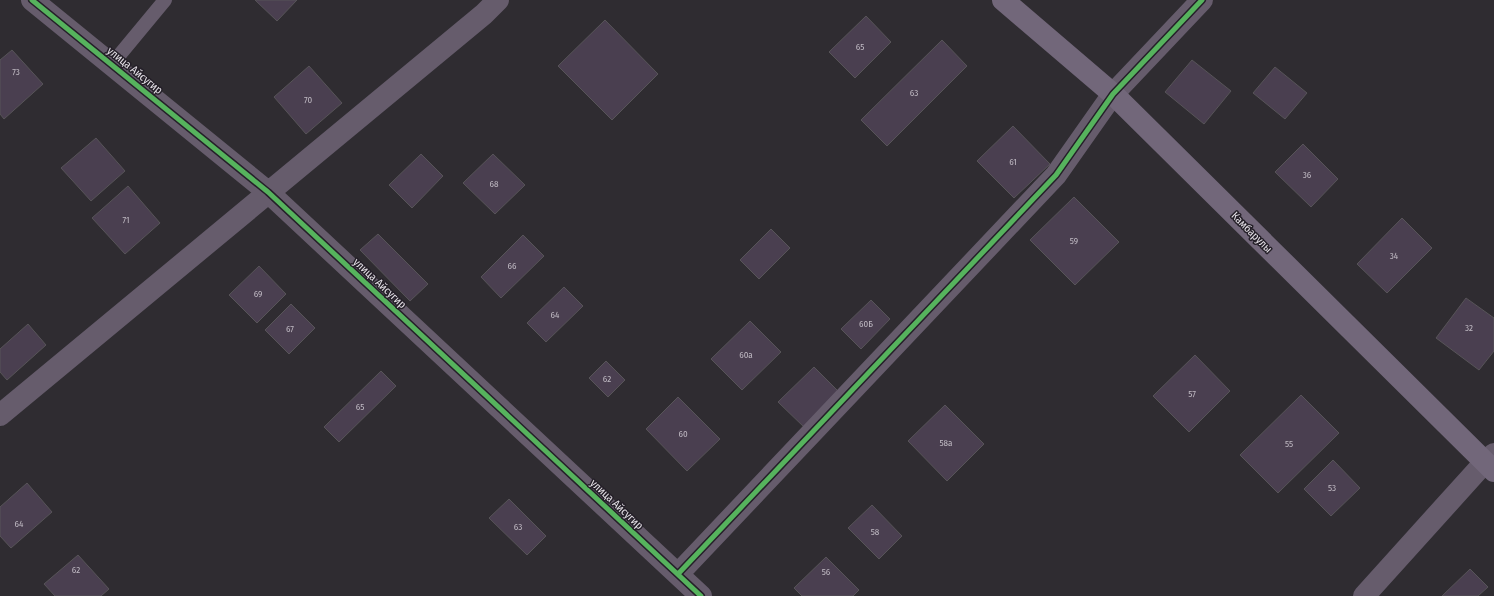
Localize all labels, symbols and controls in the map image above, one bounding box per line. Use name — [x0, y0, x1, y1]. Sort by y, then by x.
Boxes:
house number: 65 — [856, 42, 864, 52]
street label: улица Айсугир — [104, 44, 165, 97]
house number: 73 — [12, 67, 20, 77]
house number: 63 — [910, 88, 918, 98]
house number: 70 — [304, 95, 312, 105]
house number: 61 — [1009, 157, 1017, 167]
house number: 36 — [1303, 170, 1312, 180]
house number: 68 — [490, 179, 499, 189]
street label: Камбарулы — [1229, 209, 1275, 255]
house number: 71 — [122, 215, 130, 225]
house number: 59 — [1070, 236, 1078, 246]
house number: 34 — [1390, 251, 1399, 261]
street label: улица Айсугир — [351, 256, 409, 311]
house number: 66 — [508, 261, 517, 271]
house number: 69 — [254, 289, 262, 299]
house number: 64 — [551, 310, 560, 320]
house number: 60Б — [859, 319, 873, 329]
house number: 32 — [1465, 323, 1473, 333]
house number: 67 — [286, 324, 294, 334]
house number: 60а — [739, 350, 753, 360]
house number: 62 — [603, 374, 611, 384]
house number: 57 — [1188, 389, 1196, 399]
house number: 65 — [356, 402, 364, 412]
house number: 60 — [678, 429, 688, 439]
house number: 58а — [939, 438, 953, 448]
house number: 55 — [1285, 439, 1293, 449]
street label: улица Айсугир — [588, 477, 646, 532]
house number: 53 — [1328, 483, 1336, 493]
house number: 64 — [15, 519, 24, 529]
house number: 63 — [514, 522, 522, 532]
house number: 58 — [871, 527, 880, 537]
house number: 62 — [72, 565, 80, 575]
house number: 56 — [822, 567, 831, 577]

